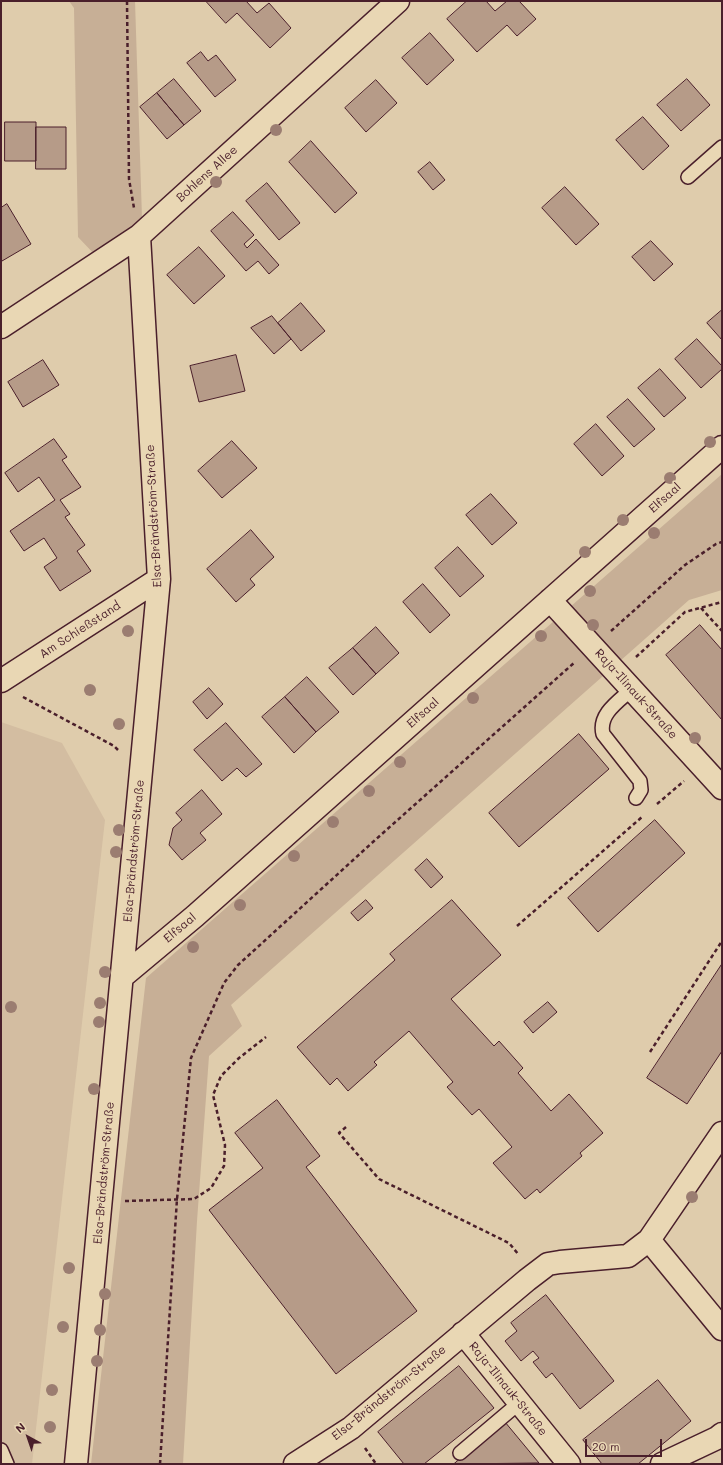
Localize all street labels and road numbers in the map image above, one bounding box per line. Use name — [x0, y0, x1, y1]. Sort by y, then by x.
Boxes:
street label: Bohlens Allee — [173, 143, 241, 205]
street label: Elsa-Brändström-Straße — [143, 444, 165, 588]
street label: Elfsaal — [646, 480, 684, 516]
street label: Am Schießstand — [37, 598, 123, 662]
street label: Raja-Ilinauk-Straße — [592, 646, 680, 742]
street label: Elfsaal — [404, 695, 442, 731]
street label: Elsa-Brändström-Straße — [121, 779, 147, 923]
street label: Elfsaal — [161, 910, 199, 946]
street label: Elsa-Brändström-Straße — [91, 1101, 117, 1245]
street label: Raja-Ilinauk-Straße — [466, 1339, 550, 1439]
street label: Elsa-Brändström-Straße — [329, 1342, 449, 1444]

